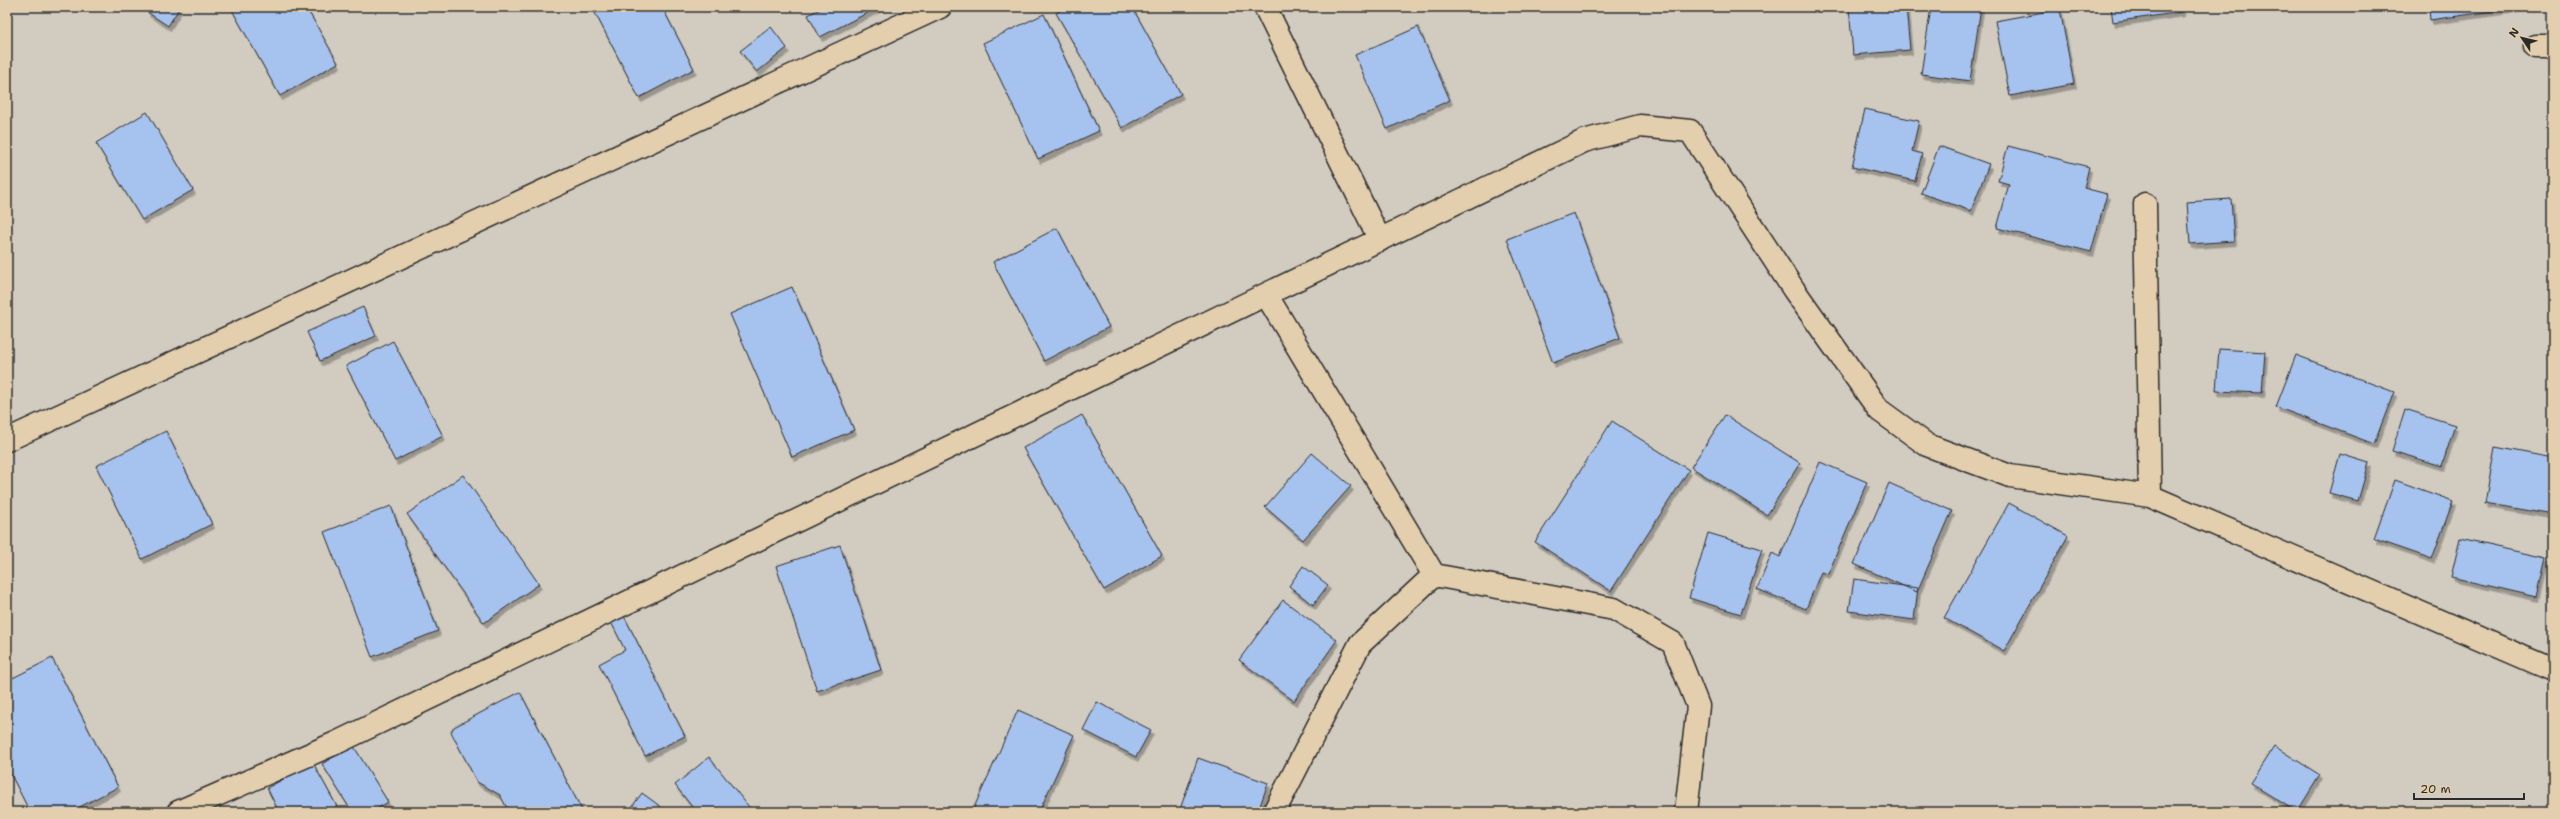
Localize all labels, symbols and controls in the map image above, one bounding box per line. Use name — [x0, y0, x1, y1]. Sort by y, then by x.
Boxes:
north arrow — [2502, 18, 2542, 58]
text: N — [2506, 24, 2523, 40]
scale bar — [2414, 775, 2524, 801]
text: 20 m — [2420, 781, 2451, 797]

